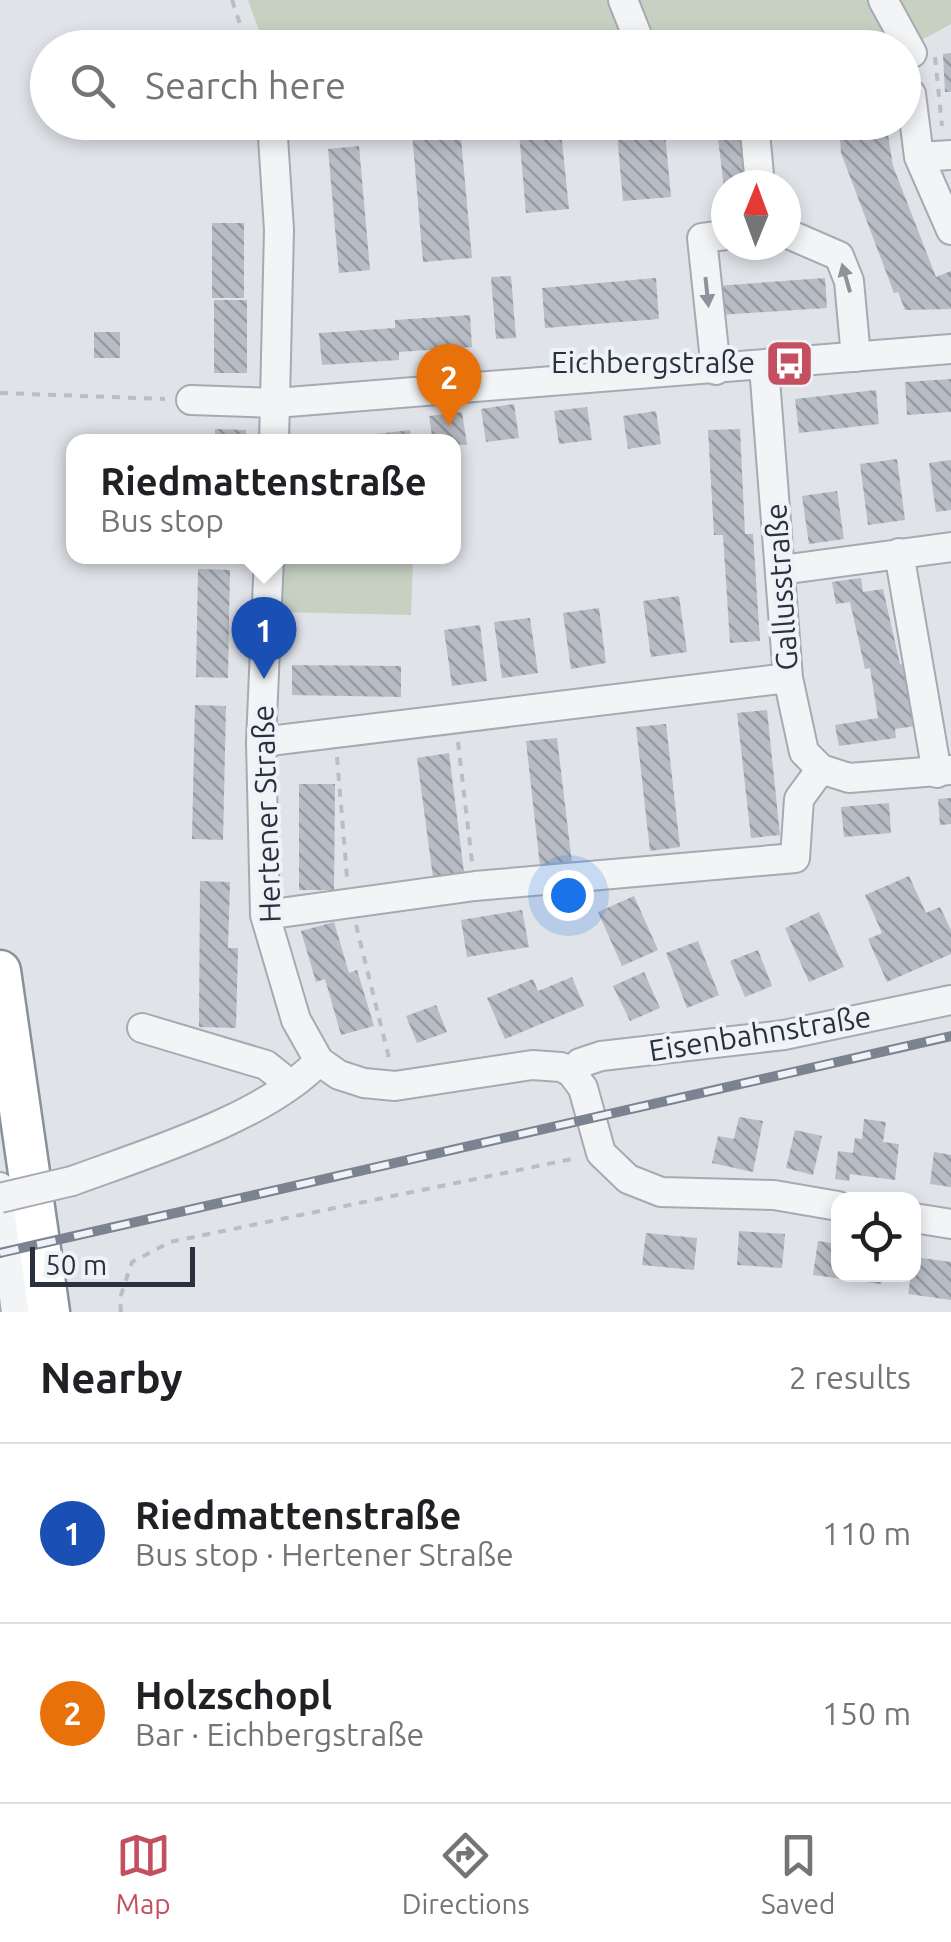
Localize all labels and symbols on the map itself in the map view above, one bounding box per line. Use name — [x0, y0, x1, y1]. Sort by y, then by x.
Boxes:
north arrow — [711, 170, 801, 260]
one-way arrow — [838, 262, 853, 292]
one-way arrow — [700, 277, 716, 308]
bus stop icon: Eichbergstraße — [764, 337, 816, 389]
pin: 2 — [416, 344, 482, 426]
place label: Eichbergstraße — [551, 345, 755, 379]
street label: Gallusstraße — [758, 502, 804, 672]
pin: 1 — [232, 596, 296, 679]
street label: Hertener Straße — [245, 705, 287, 924]
your location — [543, 870, 594, 921]
street label: Eisenbahnstraße — [646, 999, 873, 1067]
scale bar — [30, 1242, 195, 1286]

